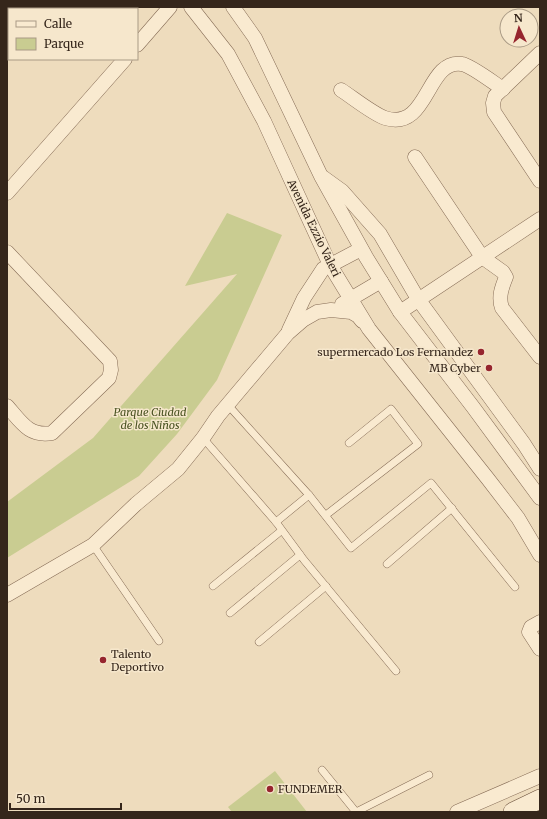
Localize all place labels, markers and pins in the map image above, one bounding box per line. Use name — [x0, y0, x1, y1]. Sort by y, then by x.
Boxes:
place label: supermercado Los Fernandez — [317, 345, 473, 359]
marker: supermercado Los Fernandez — [476, 347, 486, 357]
place label: MB Cyber — [429, 361, 481, 375]
marker: MB Cyber — [484, 363, 494, 373]
place label: Talento Deportivo — [111, 647, 165, 674]
marker: Talento Deportivo — [98, 655, 108, 665]
place label: FUNDEMER — [278, 782, 343, 796]
marker: FUNDEMER — [265, 784, 275, 794]

